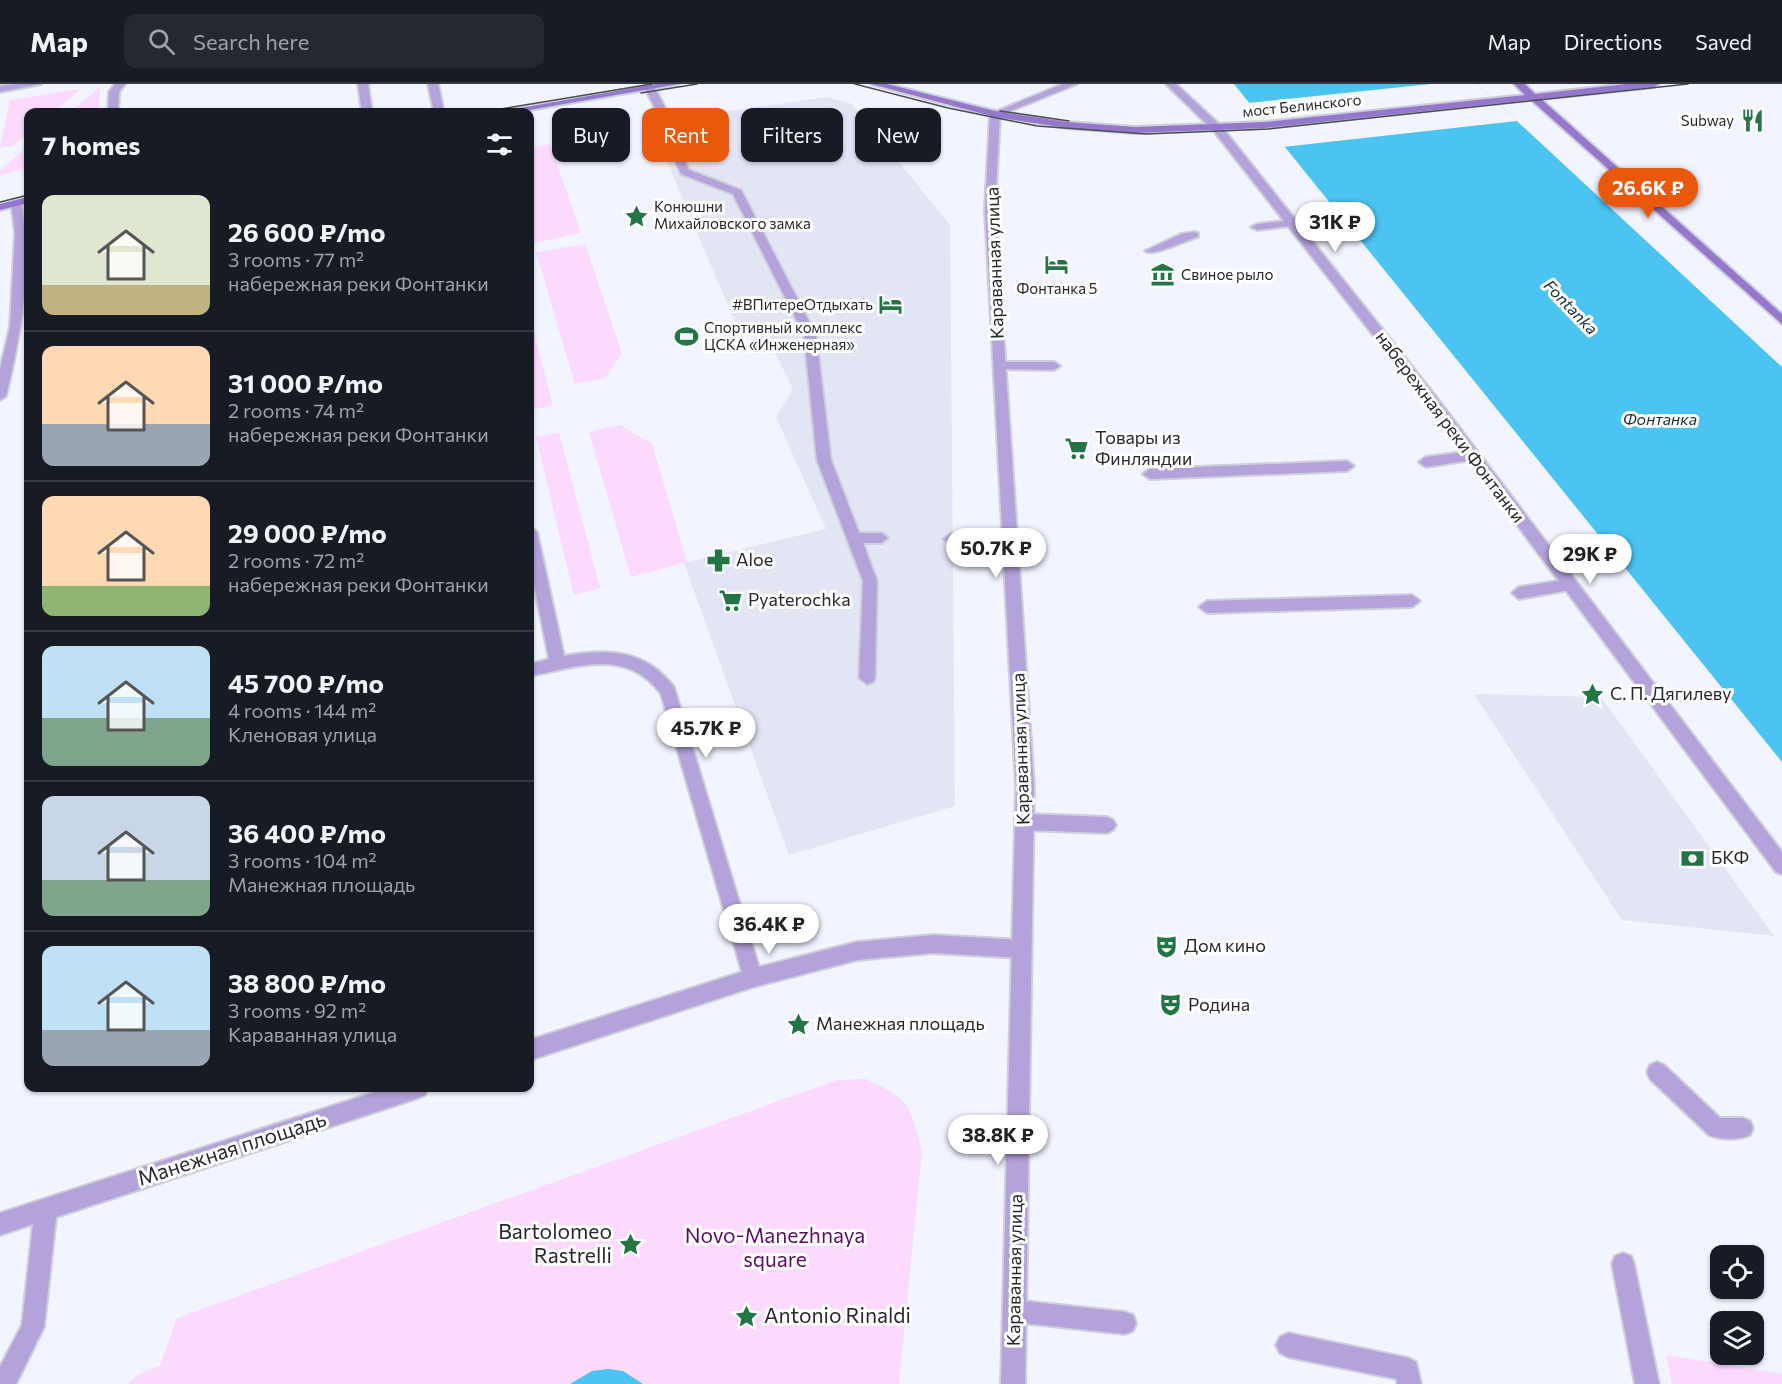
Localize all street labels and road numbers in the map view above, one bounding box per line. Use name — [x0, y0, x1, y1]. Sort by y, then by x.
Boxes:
street label: мост Белинского — [1241, 90, 1362, 120]
street label: Караванная улица — [980, 187, 1008, 339]
street label: набережная реки Фонтанки — [1371, 326, 1530, 527]
street label: Караванная улица — [1006, 673, 1034, 825]
street label: Манежная площадь — [134, 1105, 329, 1190]
street label: Караванная улица — [1002, 1194, 1026, 1346]

